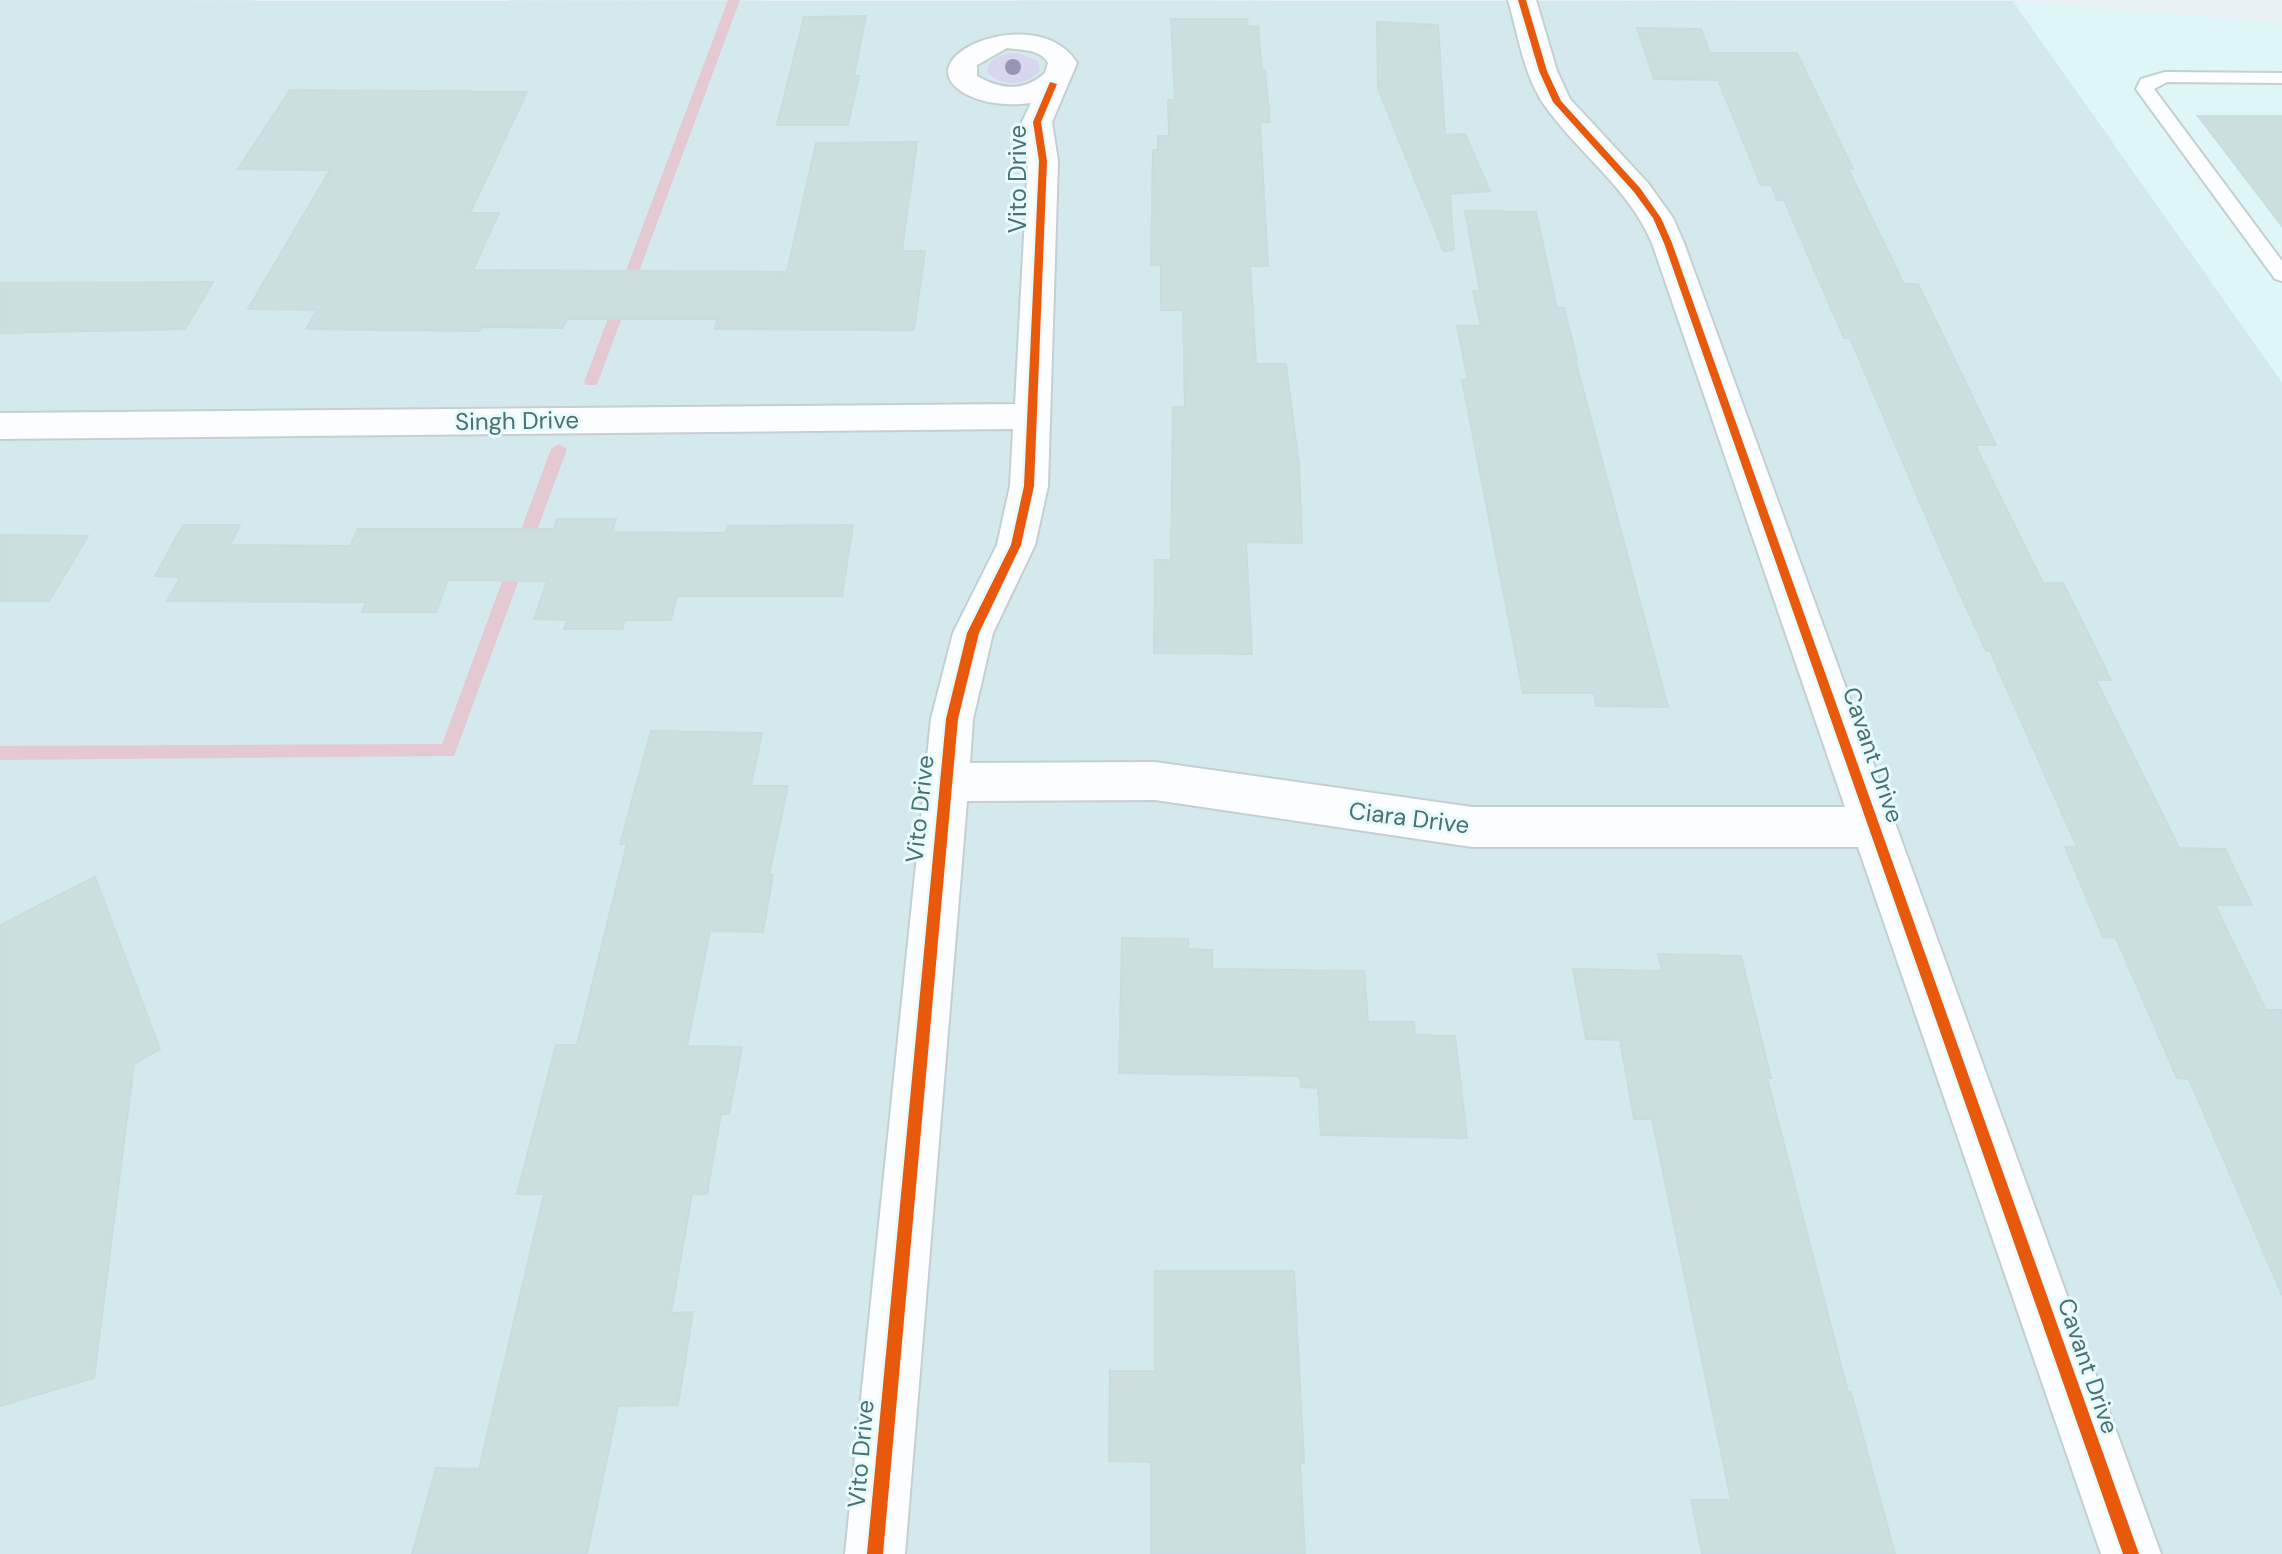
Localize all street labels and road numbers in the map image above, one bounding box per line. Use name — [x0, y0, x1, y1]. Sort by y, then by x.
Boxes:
street label: Vito Drive — [1002, 125, 1033, 233]
street label: Singh Drive — [455, 404, 579, 437]
street label: Cavant Drive — [1836, 683, 1911, 827]
street label: Vito Drive — [898, 753, 941, 864]
street label: Ciara Drive — [1347, 795, 1471, 840]
street label: Cavant Drive — [2051, 1294, 2126, 1438]
street label: Vito Drive — [840, 1399, 881, 1509]

